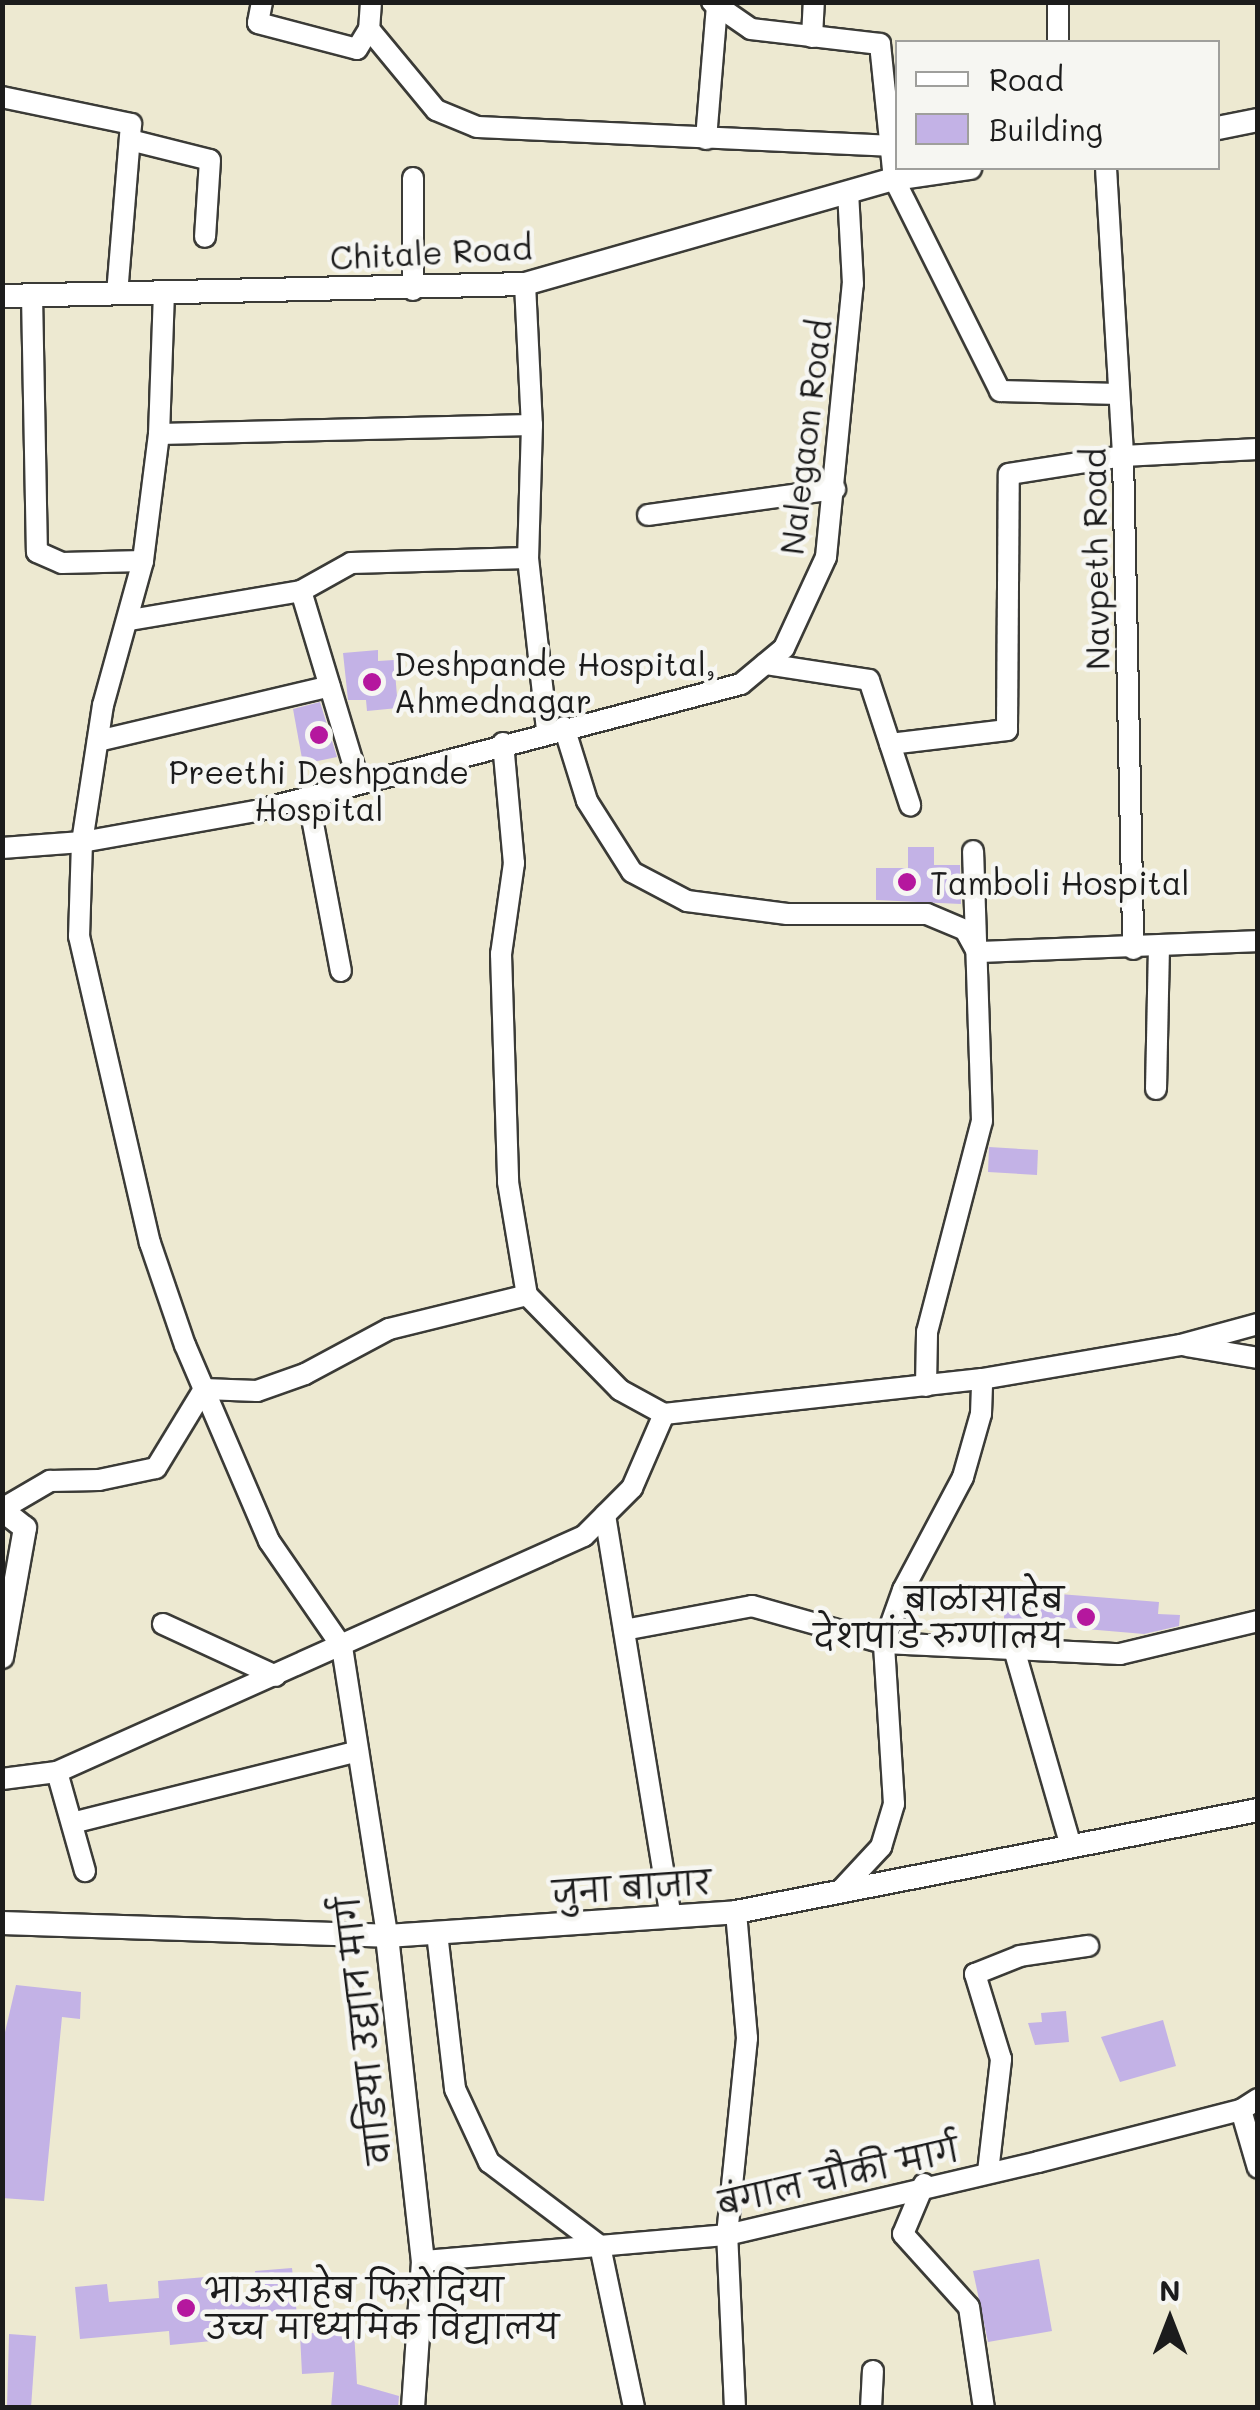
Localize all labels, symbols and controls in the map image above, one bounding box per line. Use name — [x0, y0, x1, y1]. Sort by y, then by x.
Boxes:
legend — [895, 40, 1220, 170]
text: Road — [989, 59, 1064, 99]
text: Building — [989, 109, 1103, 149]
street label: Chitale Road — [329, 228, 533, 276]
street label: Nalegaon Road — [772, 317, 838, 557]
street label: Navpeth Road — [1074, 448, 1116, 670]
place label: Deshpande Hospital, Ahmednagar — [394, 645, 716, 720]
marker: Deshpande Hospital, Ahmednagar — [359, 669, 385, 695]
marker: Preethi Deshpande Hospital — [306, 722, 332, 748]
place label: Preethi Deshpande Hospital — [169, 753, 469, 828]
place label: Tamboli Hospital — [930, 863, 1190, 901]
marker: Tamboli Hospital — [894, 869, 920, 895]
place label: बाळासाहेब देशपांडे रुग्णालय — [814, 1580, 1064, 1655]
marker: बाळासाहेब देशपांडे रुग्णालय — [1073, 1604, 1099, 1630]
street label: जुना बाजार — [551, 1862, 713, 1912]
street label: वाडिया उद्यान मार्ग — [328, 1894, 398, 2166]
street label: बंगाल चौकी मार्ग — [713, 2129, 963, 2223]
north arrow — [1120, 2270, 1220, 2370]
place label: भाऊसाहेब फिरोदिया उच्च माध्यमिक विद्यालय — [206, 2271, 559, 2346]
text: N — [1159, 2272, 1181, 2308]
marker: भाऊसाहेब फिरोदिया उच्च माध्यमिक विद्यालय — [175, 2297, 197, 2319]

